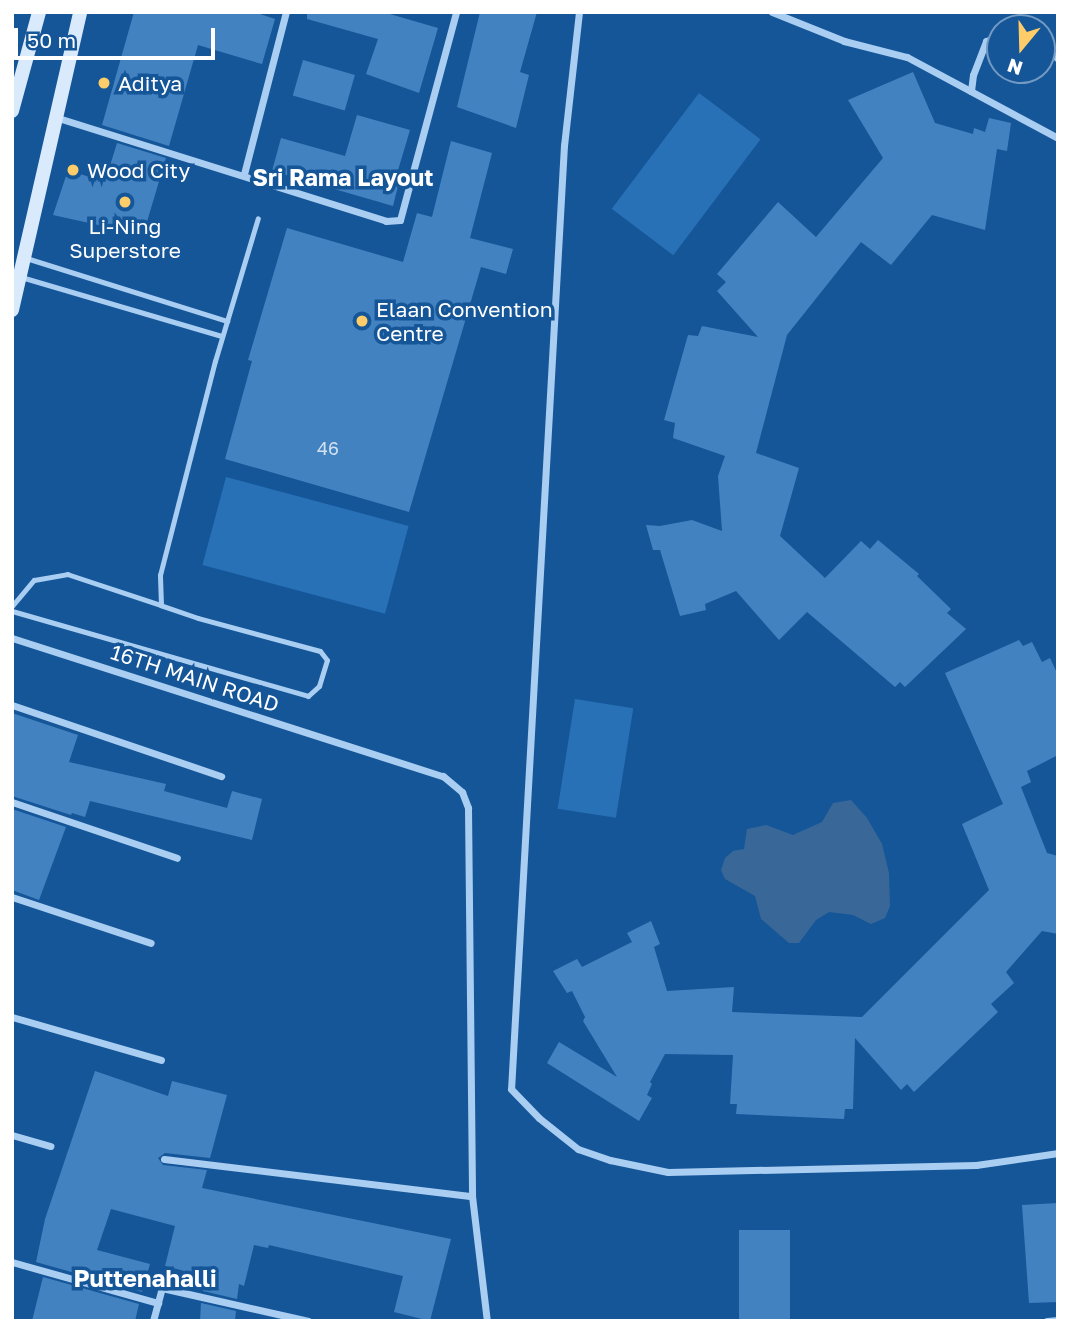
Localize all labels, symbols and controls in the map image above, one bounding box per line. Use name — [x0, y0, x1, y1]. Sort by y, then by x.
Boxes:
scale bar — [18, 14, 219, 58]
north arrow — [986, 14, 1056, 84]
text: 50 m — [27, 27, 76, 53]
text: N — [1004, 54, 1025, 81]
place label: Aditya — [118, 70, 182, 96]
marker: Aditya — [96, 75, 112, 91]
place label: Wood City — [87, 157, 190, 183]
marker: Wood City — [65, 162, 81, 178]
district label: Sri Rama Layout — [253, 163, 433, 191]
marker: Li-Ning Superstore — [117, 194, 133, 210]
place label: Li-Ning Superstore — [69, 213, 181, 263]
place label: Elaan Convention Centre — [376, 296, 553, 346]
marker: Elaan Convention Centre — [354, 313, 370, 329]
house number: 46 — [317, 437, 339, 459]
street label: 16TH MAIN ROAD — [108, 639, 282, 717]
district label: Puttenahalli — [73, 1264, 217, 1292]

